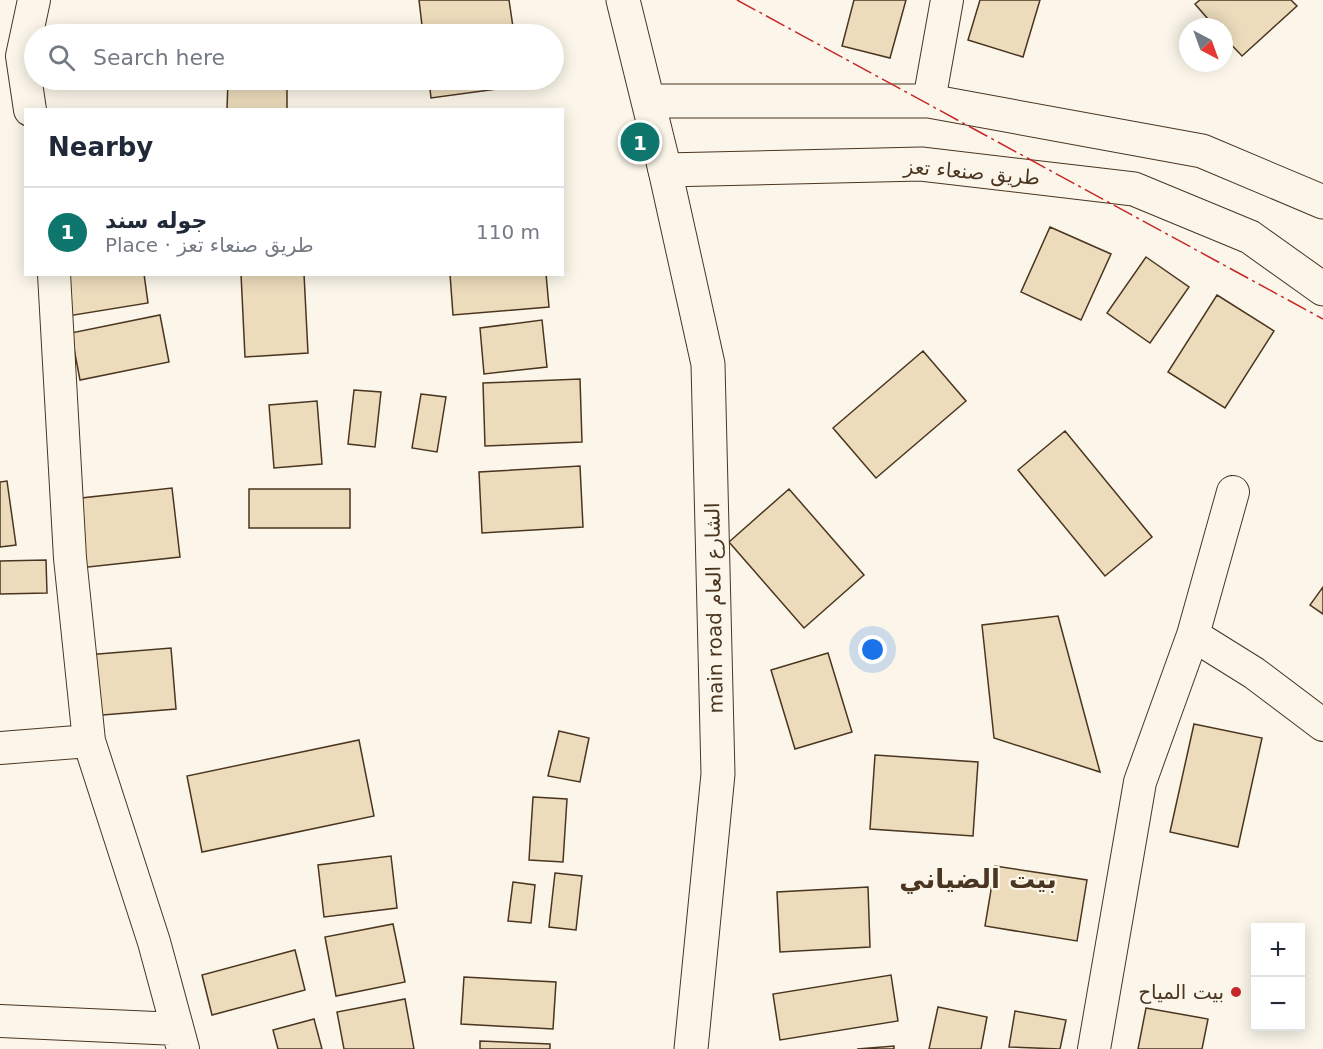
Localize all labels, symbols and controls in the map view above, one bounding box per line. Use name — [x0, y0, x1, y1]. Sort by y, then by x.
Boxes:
north arrow — [1179, 18, 1233, 72]
search box — [24, 24, 564, 90]
icon: search — [45, 41, 78, 74]
text: Search here — [93, 45, 225, 70]
pin: 1 — [620, 120, 660, 164]
text: Nearby — [48, 132, 153, 162]
street label: طريق صنعاء تعز — [902, 154, 1041, 190]
text: جوله سند — [105, 208, 207, 233]
text: 1 — [61, 220, 74, 244]
text: 110 m — [476, 220, 540, 244]
text: Place · طريق صنعاء تعز — [105, 233, 314, 257]
street label: main road الشارع العام — [700, 502, 728, 714]
your location — [858, 635, 887, 664]
district label: بيت الضياني — [899, 864, 1057, 894]
map controls — [1251, 923, 1305, 1031]
button: + — [1251, 923, 1305, 977]
button: − — [1251, 977, 1305, 1031]
place label: بيت المياح — [1138, 980, 1224, 1004]
marker: بيت المياح — [1229, 985, 1243, 999]

